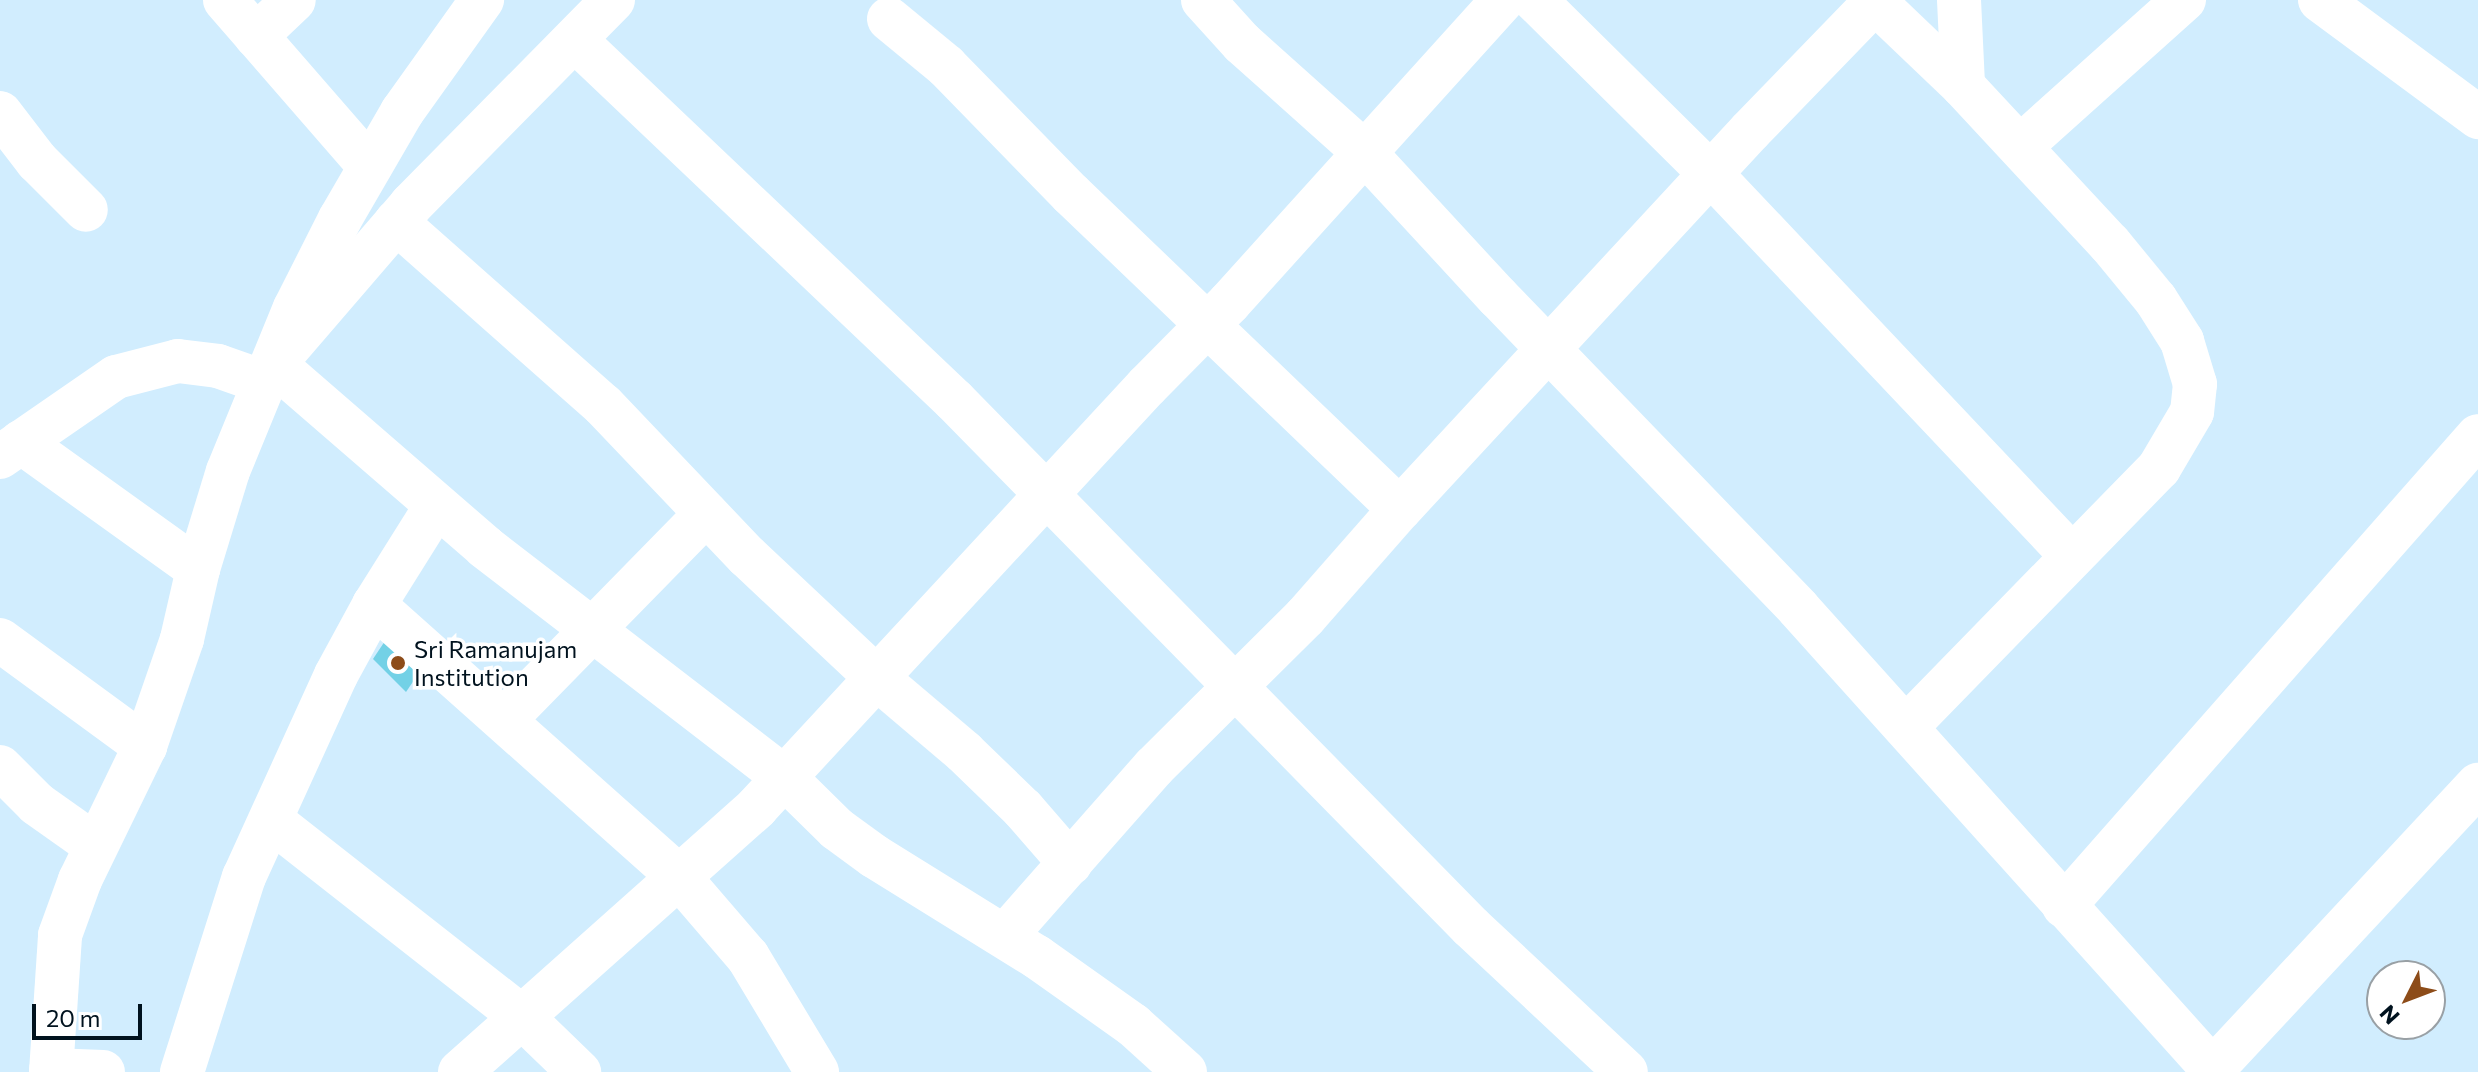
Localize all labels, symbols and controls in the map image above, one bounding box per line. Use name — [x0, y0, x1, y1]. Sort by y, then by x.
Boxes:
place label: Sri Ramanujam Institution — [414, 635, 577, 691]
marker: Sri Ramanujam Institution — [389, 654, 407, 672]
north arrow — [2366, 960, 2446, 1040]
scale bar — [36, 988, 146, 1038]
text: N — [2374, 1000, 2405, 1030]
text: 20 m — [46, 1003, 100, 1032]

